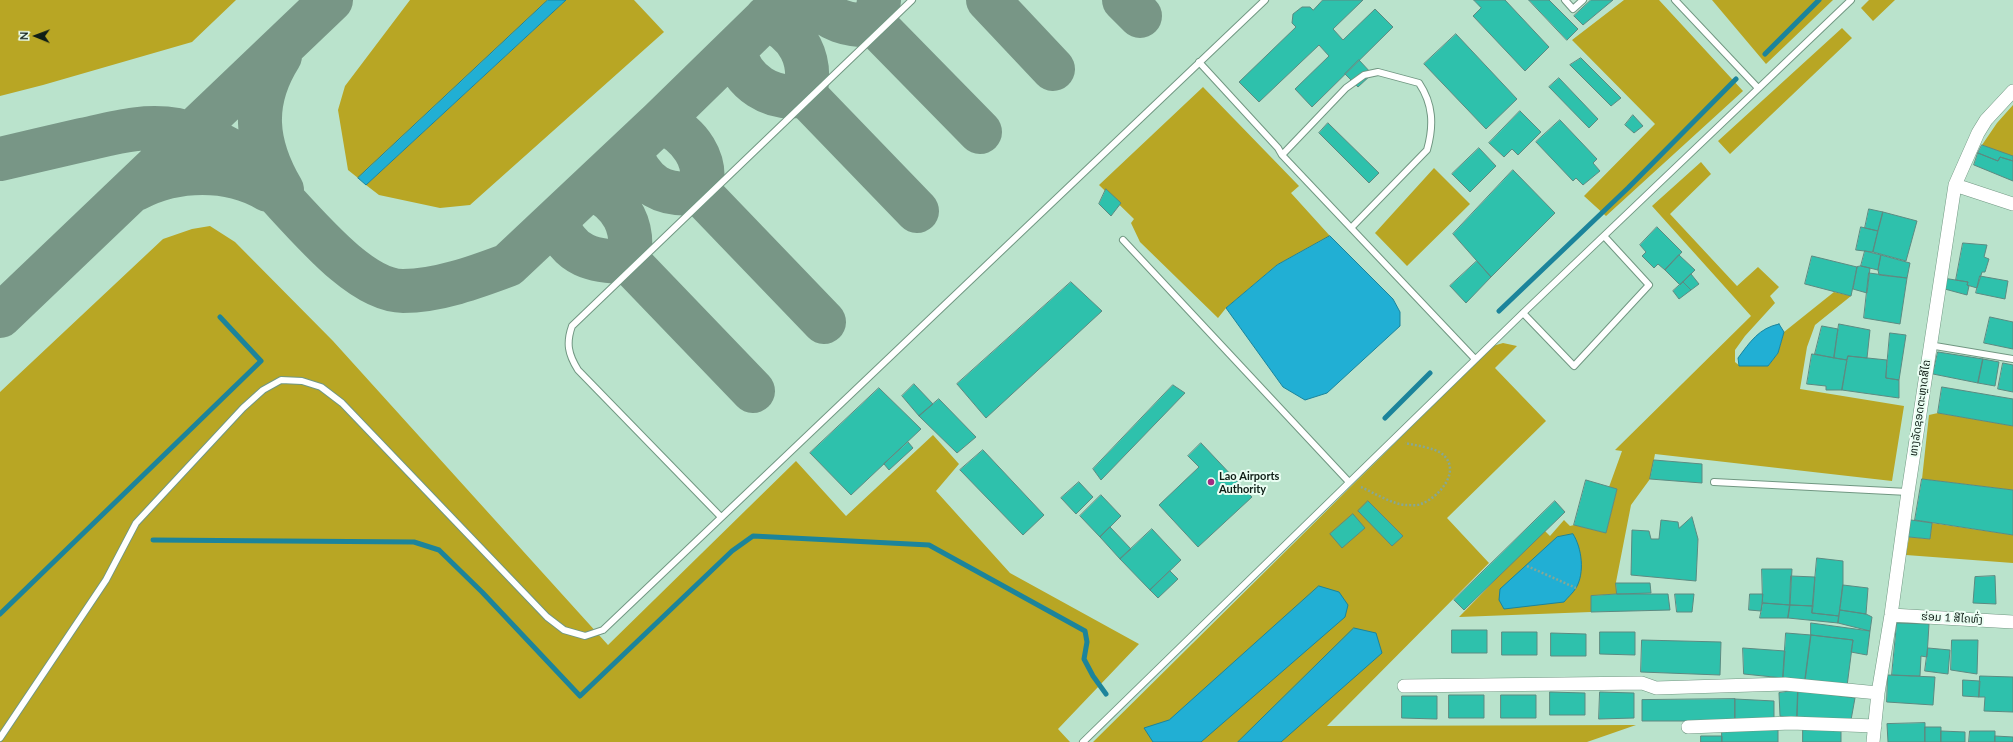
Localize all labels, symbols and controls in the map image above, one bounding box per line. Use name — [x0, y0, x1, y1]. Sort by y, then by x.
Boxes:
north arrow — [16, 16, 56, 56]
text: N — [17, 31, 30, 40]
street label: ທາງລັດຊອດຕະຫຼາດສີໄຄ — [1907, 359, 1933, 457]
place label: Lao Airports Authority — [1219, 469, 1279, 495]
marker: Lao Airports Authority — [1206, 477, 1216, 487]
street label: ຮ່ອມ 1 ສີໄຄທົ່ງ — [1921, 610, 1983, 626]

